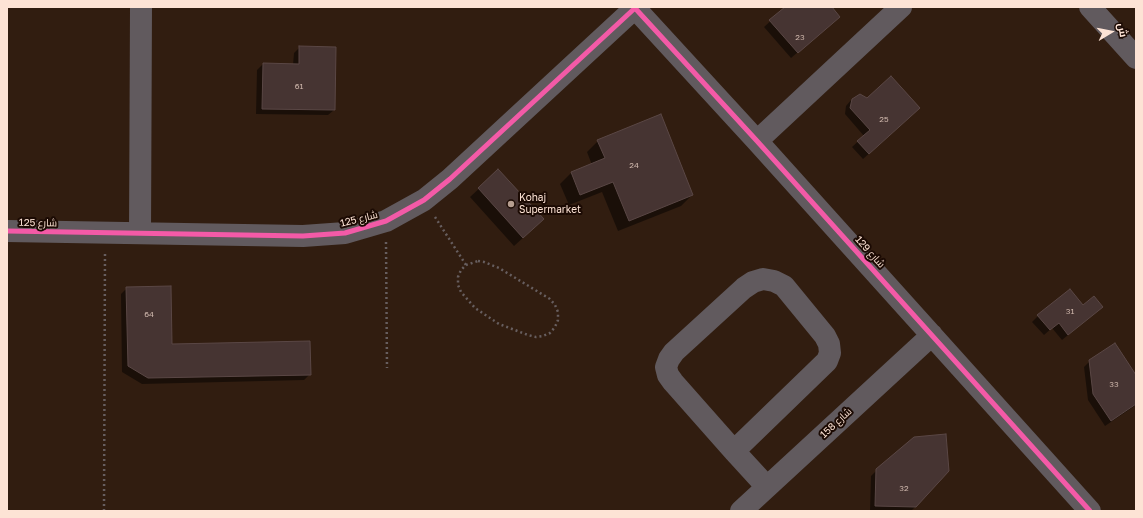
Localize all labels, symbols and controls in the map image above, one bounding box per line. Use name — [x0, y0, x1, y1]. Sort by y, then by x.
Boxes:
north arrow — [1091, 12, 1131, 52]
text: ش — [1116, 22, 1131, 38]
house number: 23 — [795, 32, 805, 42]
house number: 61 — [295, 81, 303, 91]
house number: 25 — [879, 114, 889, 124]
house number: 24 — [629, 160, 639, 170]
place label: Kohaj Supermarket — [519, 192, 581, 216]
marker: Kohaj Supermarket — [506, 199, 516, 209]
street label: شارع 125 — [339, 209, 379, 229]
street label: شارع 125 — [19, 217, 57, 229]
street label: شارع 129 — [853, 234, 887, 270]
house number: 31 — [1066, 306, 1074, 316]
house number: 64 — [144, 309, 154, 319]
house number: 33 — [1109, 379, 1119, 389]
street label: شارع 158 — [818, 405, 854, 441]
house number: 32 — [899, 483, 909, 493]

